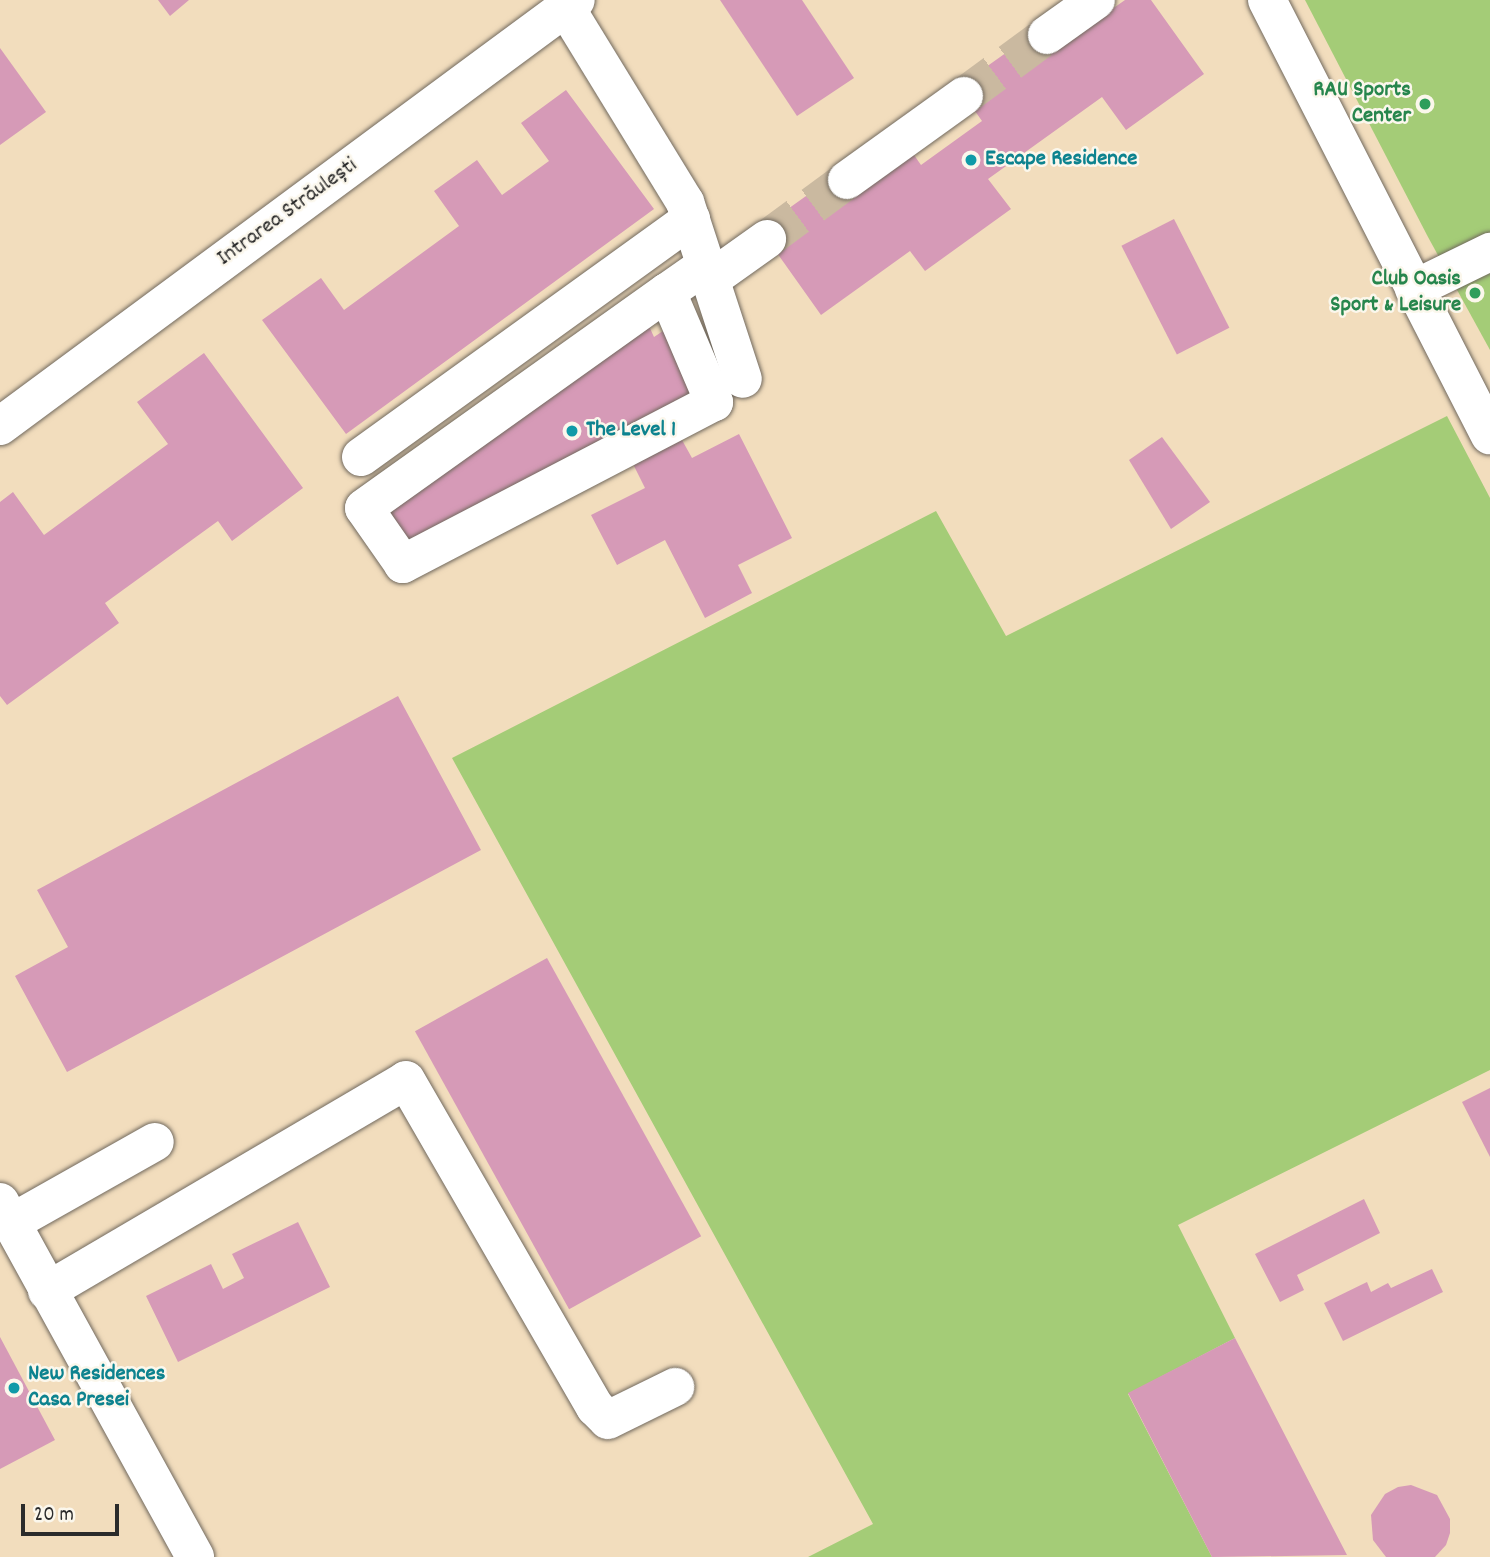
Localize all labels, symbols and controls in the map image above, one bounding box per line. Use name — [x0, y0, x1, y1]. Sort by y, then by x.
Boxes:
place label: RAU Sports Center — [1313, 77, 1411, 131]
marker: RAU Sports Center — [1417, 96, 1433, 112]
place label: Escape Residence — [985, 146, 1137, 174]
marker: Escape Residence — [963, 152, 979, 168]
street label: Intrarea Străulești — [212, 153, 364, 273]
place label: Club Oasis Sport & Leisure — [1330, 266, 1461, 320]
marker: Club Oasis Sport & Leisure — [1467, 285, 1483, 301]
place label: The Level 1 — [586, 417, 676, 445]
marker: The Level 1 — [564, 423, 580, 439]
place label: New Residences Casa Presei — [28, 1361, 165, 1415]
marker: New Residences Casa Presei — [6, 1380, 22, 1396]
scale bar — [24, 1490, 122, 1534]
text: 20 m — [34, 1501, 74, 1531]

